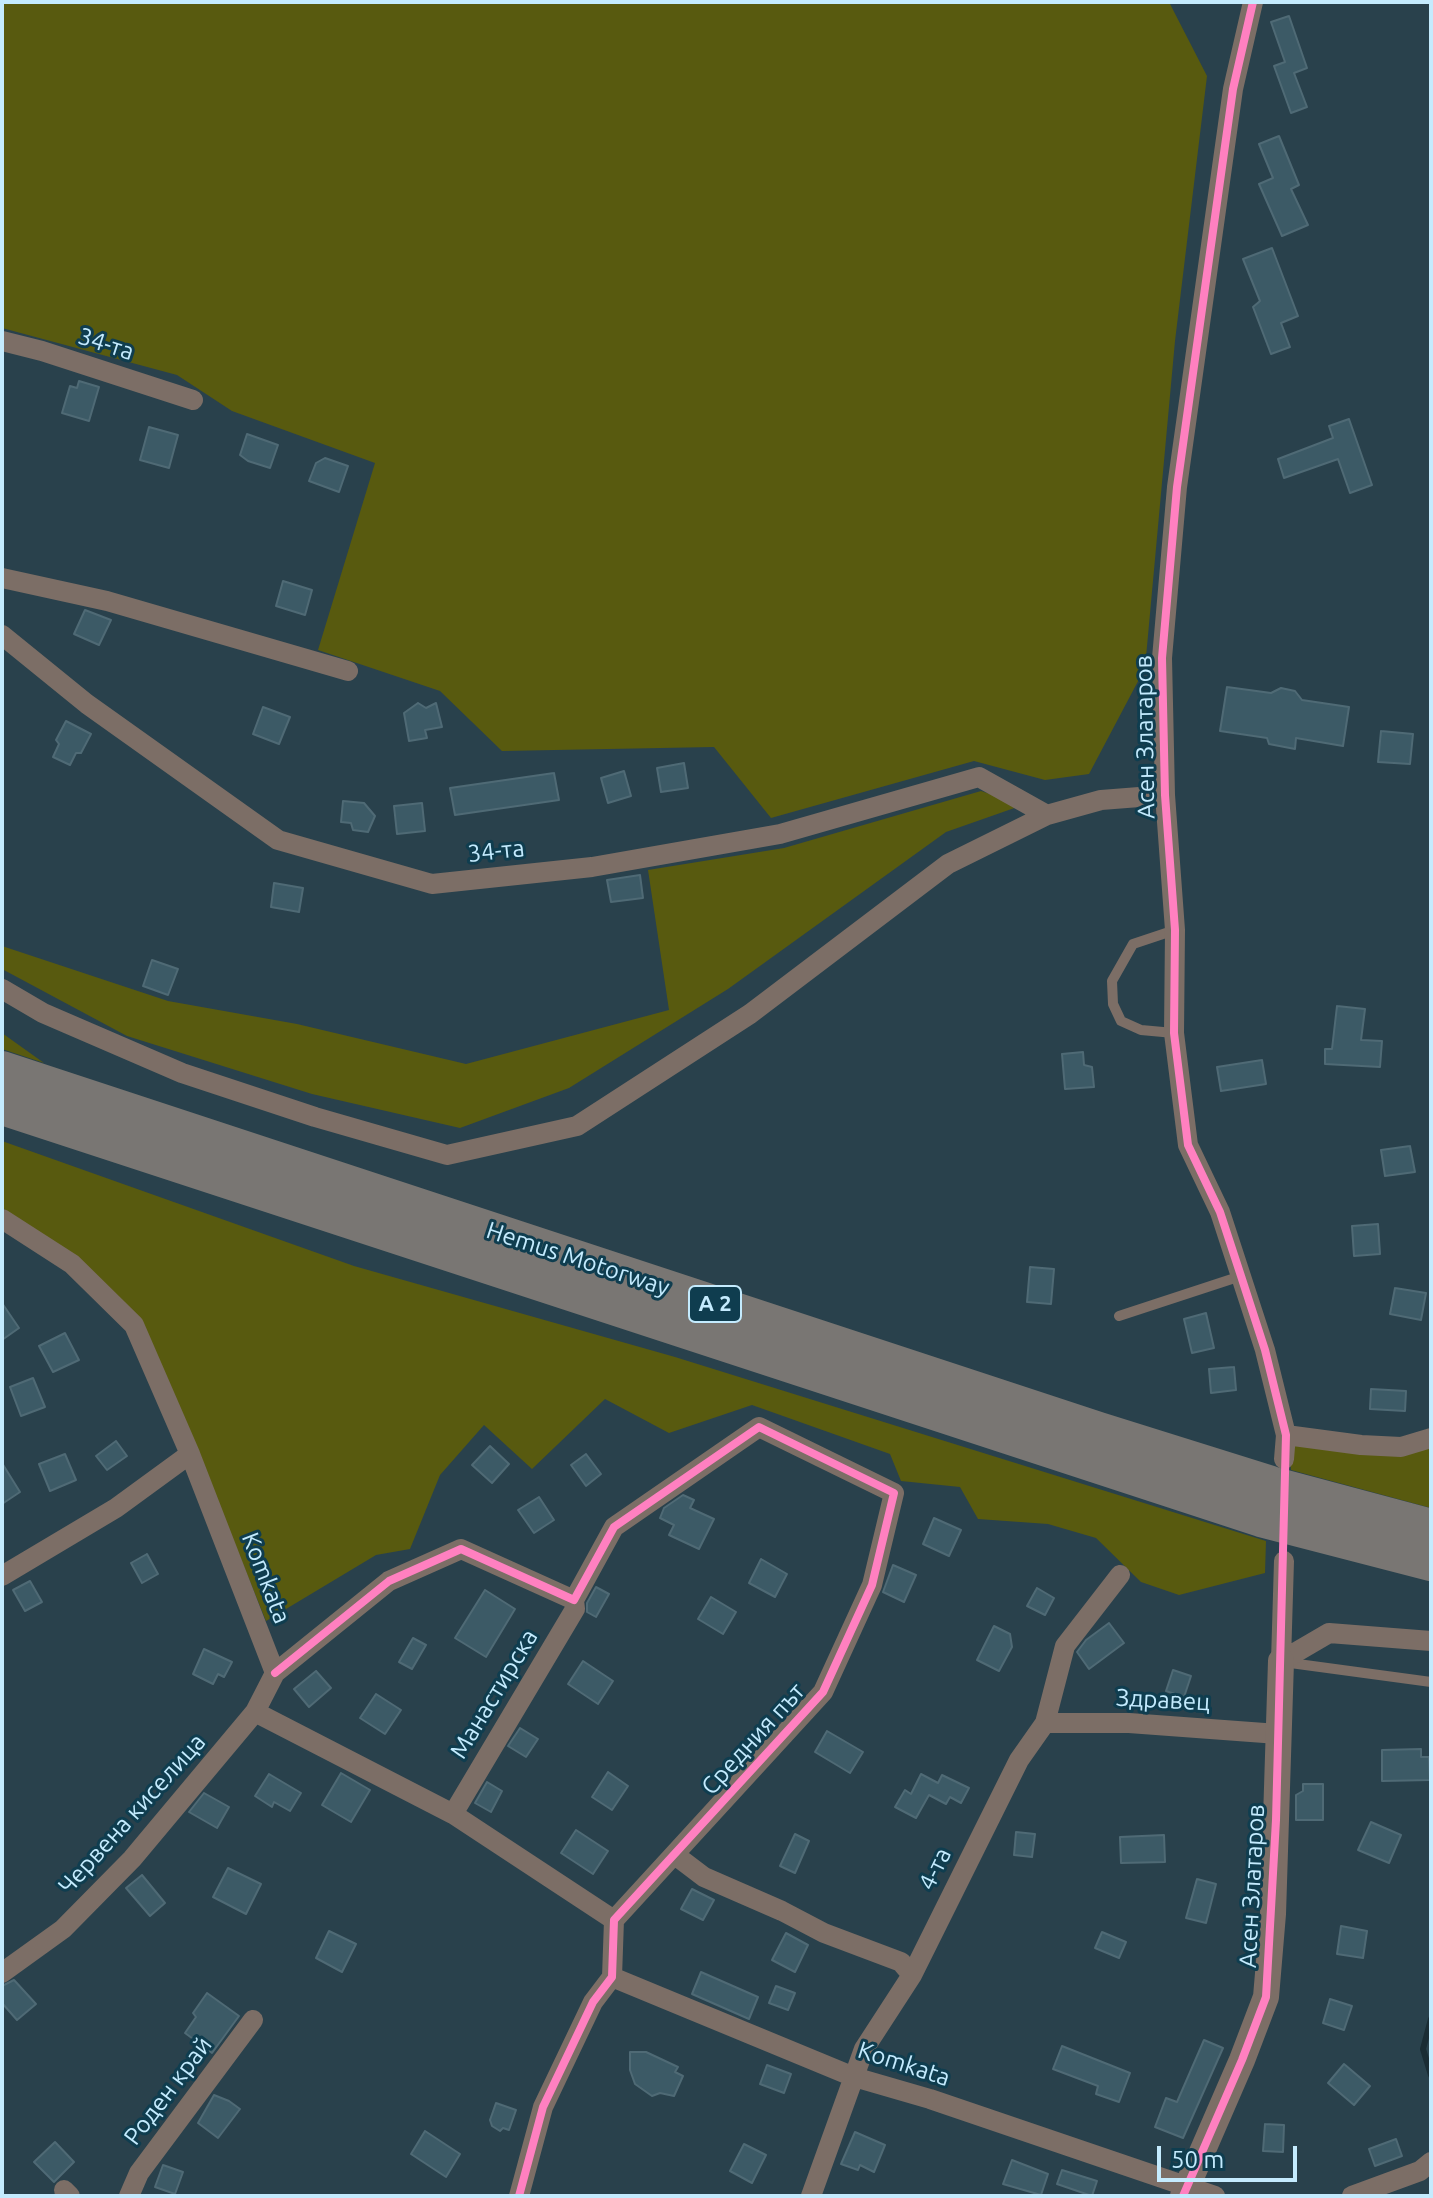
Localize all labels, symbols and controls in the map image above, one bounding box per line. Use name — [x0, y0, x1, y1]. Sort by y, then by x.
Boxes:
street label: 34-та — [74, 321, 138, 367]
street label: Асен Златаров — [1129, 655, 1161, 819]
street label: 34-та — [466, 834, 526, 868]
street label: Hemus Motorway — [483, 1216, 673, 1302]
road number: A 2 — [689, 1286, 741, 1322]
street label: Komkata — [235, 1528, 297, 1628]
street label: Манастирска — [444, 1624, 544, 1764]
street label: Средния път — [695, 1677, 811, 1801]
street label: Здравец — [1115, 1683, 1211, 1717]
street label: Червена киселица — [52, 1728, 212, 1900]
street label: Асен Златаров — [1233, 1804, 1271, 1968]
street label: 4-та — [913, 1843, 957, 1895]
street label: Роден край — [118, 2031, 218, 2151]
street label: Komkata — [854, 2036, 954, 2092]
scale bar — [1161, 2130, 1301, 2180]
text: 50 m — [1171, 2146, 1224, 2173]

